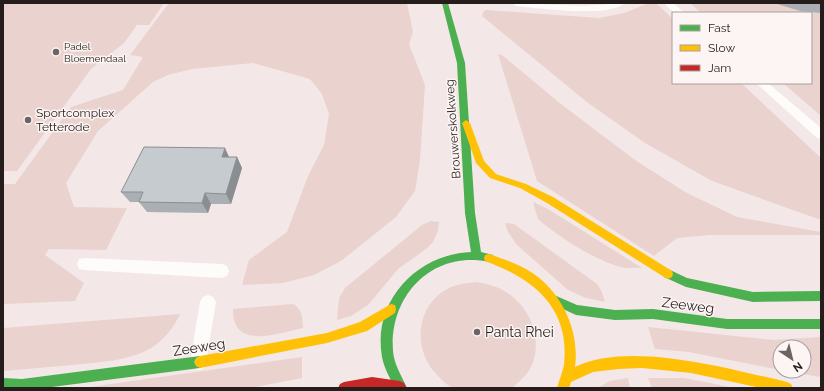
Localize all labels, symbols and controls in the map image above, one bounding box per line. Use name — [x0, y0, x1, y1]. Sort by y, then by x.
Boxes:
legend — [672, 12, 812, 84]
text: Fast — [708, 21, 731, 35]
place label: Padel Bloemendaal — [64, 41, 126, 64]
text: Slow — [708, 41, 735, 55]
marker: Padel Bloemendaal — [51, 47, 61, 57]
text: Jam — [708, 61, 731, 75]
street label: Brouwerskolkweg — [443, 79, 463, 179]
place label: Sportcomplex Tetterode — [36, 106, 114, 134]
marker: Sportcomplex Tetterode — [23, 115, 33, 125]
street label: Zeeweg — [661, 294, 715, 316]
place label: Panta Rhei — [485, 324, 554, 340]
marker: Panta Rhei — [472, 327, 482, 337]
street label: Zeeweg — [172, 335, 226, 359]
north arrow — [772, 339, 812, 379]
text: N — [790, 359, 805, 375]

